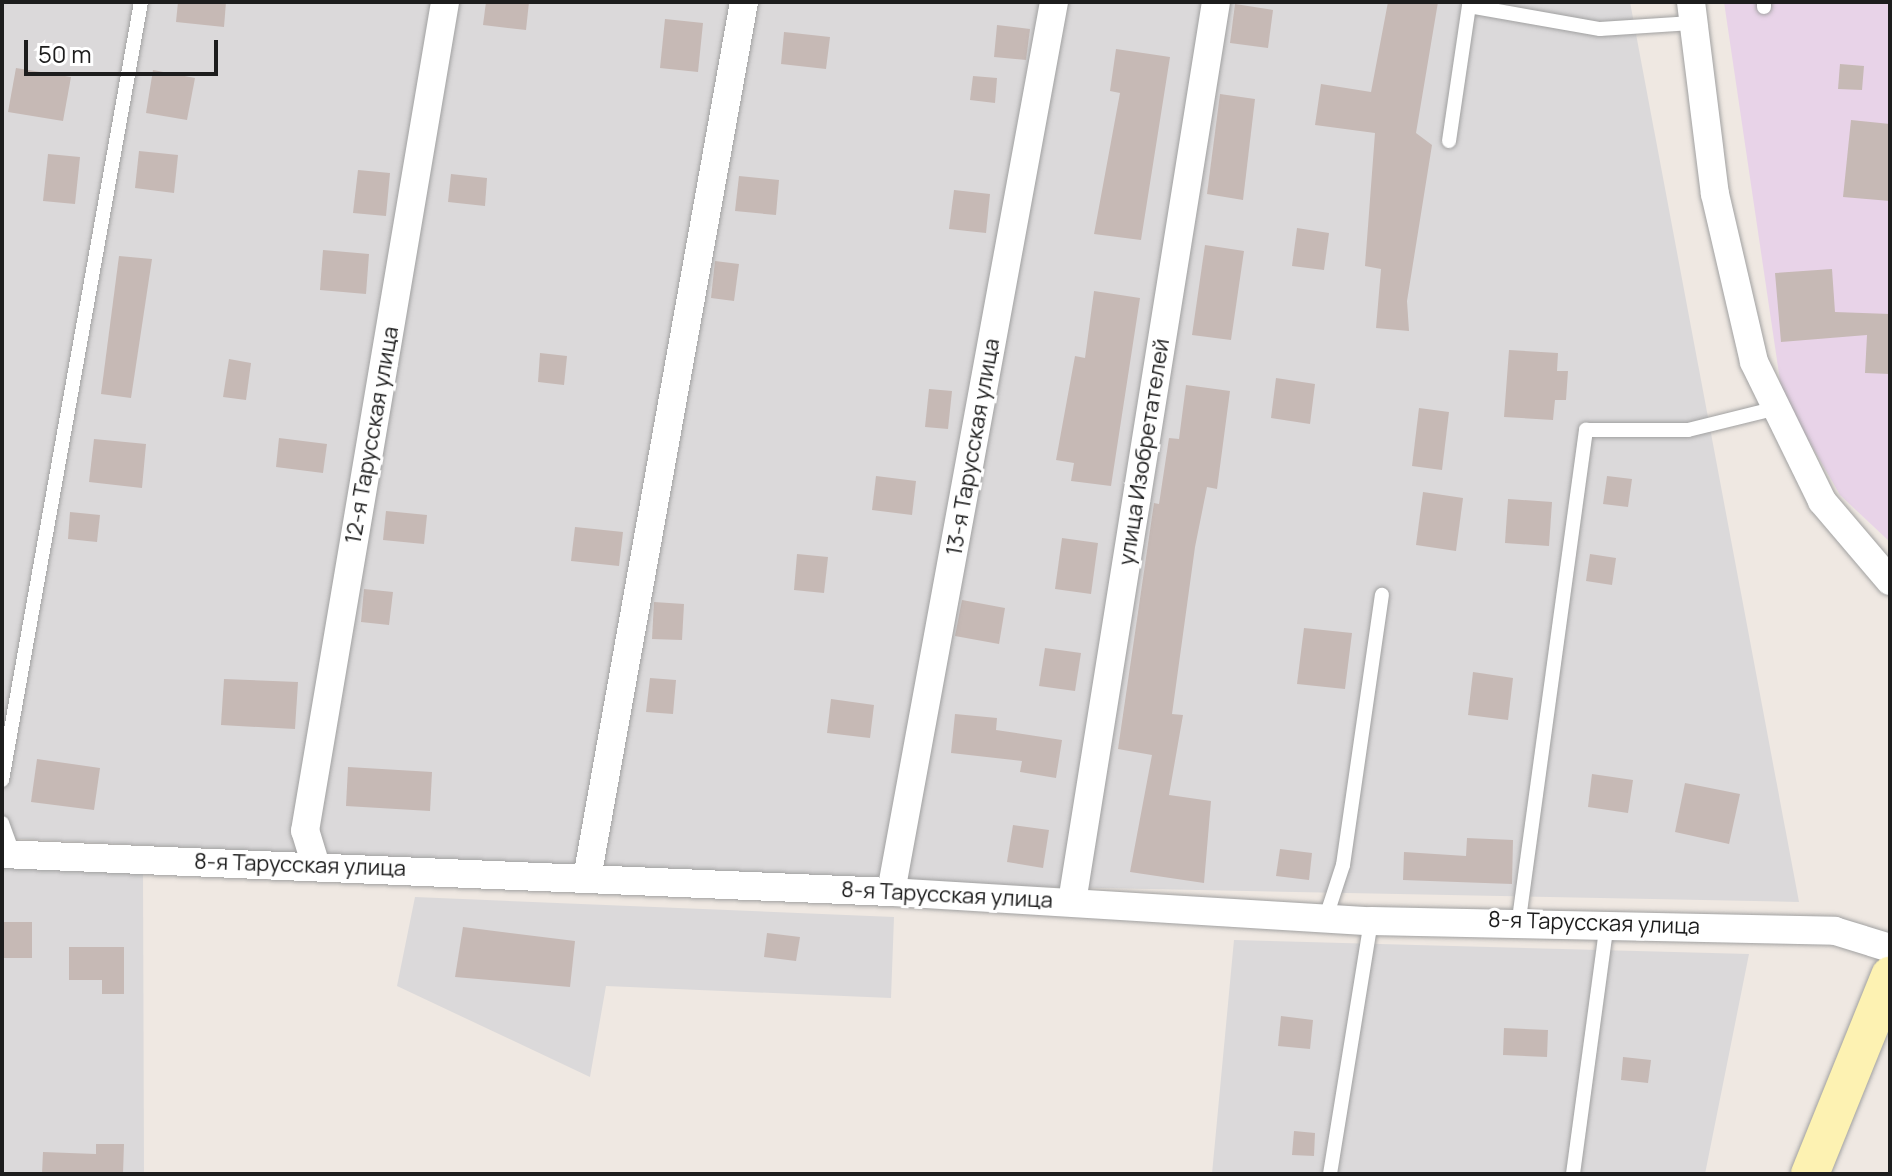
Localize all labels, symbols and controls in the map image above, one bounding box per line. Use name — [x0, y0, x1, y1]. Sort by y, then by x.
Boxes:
scale bar — [28, 24, 222, 74]
text: 50 m — [38, 37, 92, 70]
street label: 12-я Тарусская улица — [340, 324, 404, 546]
street label: 13-я Тарусская улица — [941, 336, 1005, 558]
street label: улица Изобретателей — [1113, 337, 1175, 567]
street label: 8-я Тарусская улица — [194, 848, 406, 882]
street label: 8-я Тарусская улица — [840, 876, 1054, 914]
street label: 8-я Тарусская улица — [1488, 906, 1700, 940]

